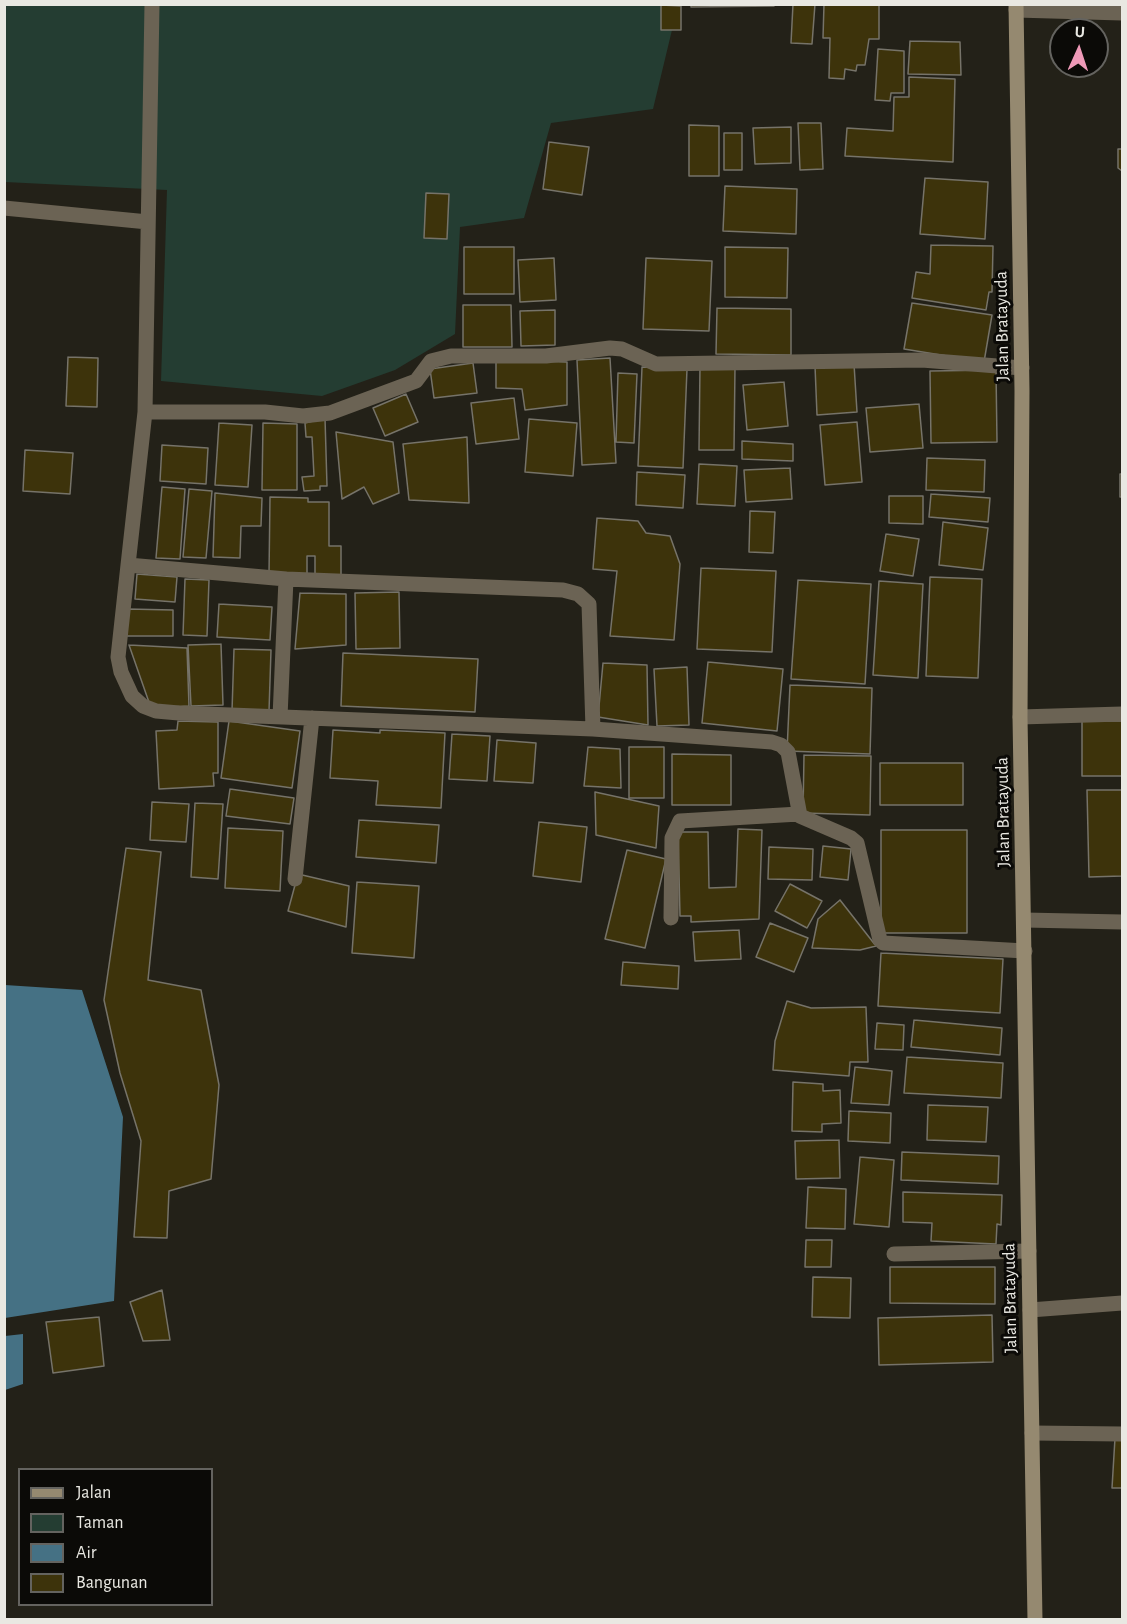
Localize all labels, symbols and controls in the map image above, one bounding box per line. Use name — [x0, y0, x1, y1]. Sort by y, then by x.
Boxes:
north arrow — [1049, 18, 1109, 78]
text: U — [1074, 24, 1085, 40]
street label: Jalan Bratayuda — [990, 271, 1014, 381]
street label: Jalan Bratayuda — [991, 757, 1015, 867]
street label: Jalan Bratayuda — [998, 1243, 1022, 1353]
legend — [18, 1468, 213, 1606]
text: Jalan — [76, 1484, 111, 1502]
text: Taman — [76, 1514, 124, 1532]
text: Air — [76, 1544, 97, 1562]
text: Bangunan — [76, 1574, 148, 1592]

